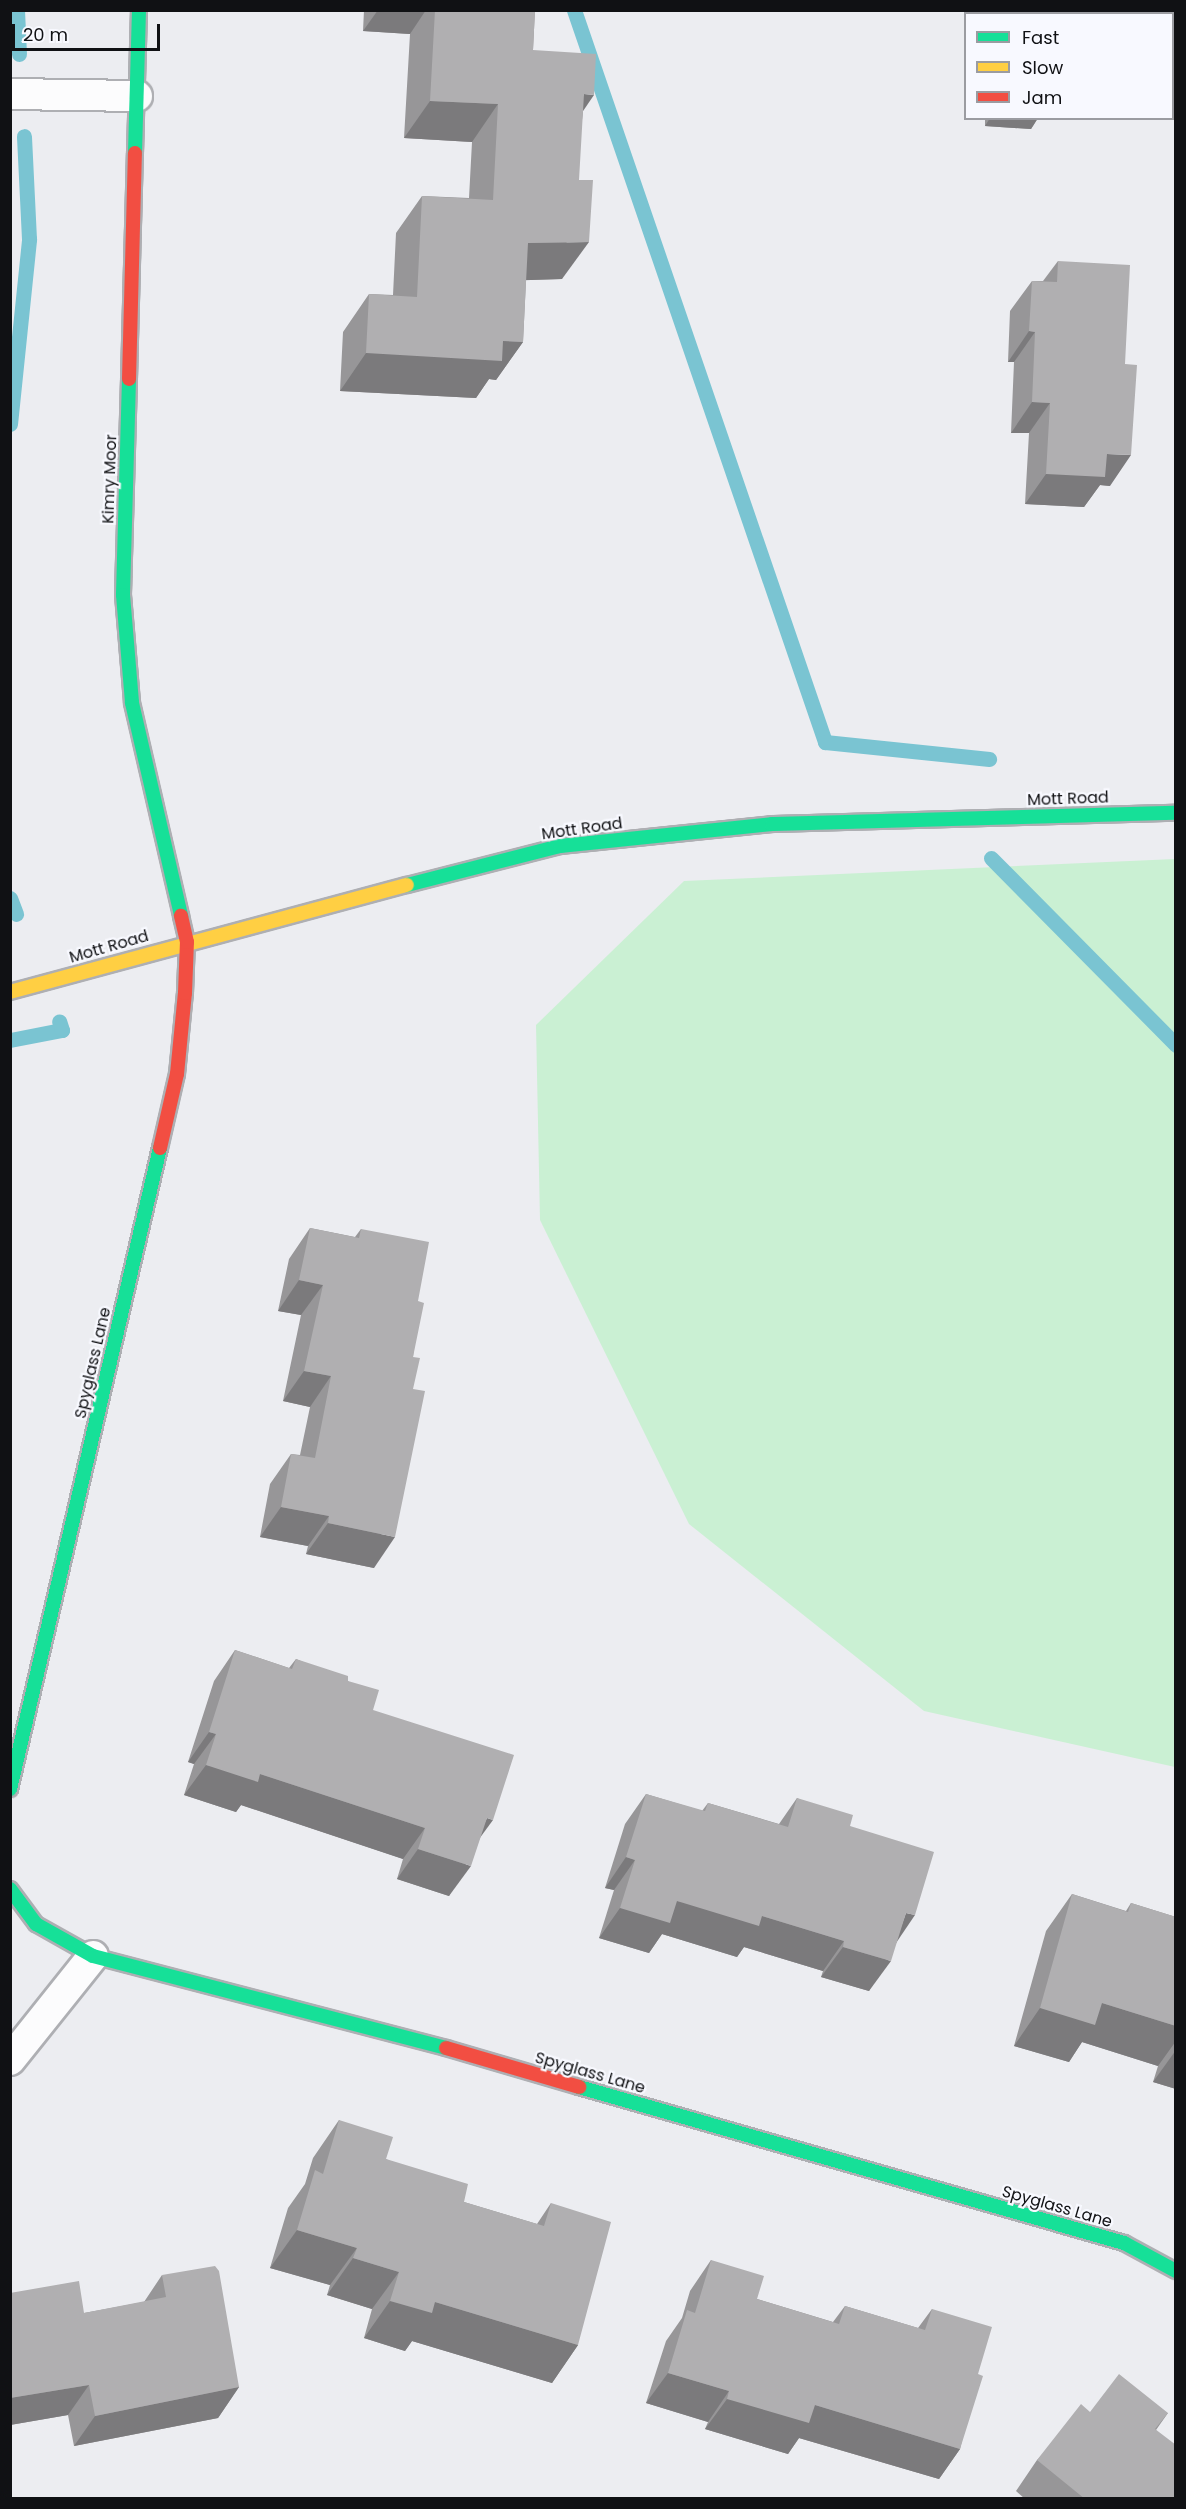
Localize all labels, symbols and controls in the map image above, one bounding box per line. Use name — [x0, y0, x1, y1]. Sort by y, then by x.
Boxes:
scale bar — [15, 12, 164, 50]
legend — [964, 12, 1174, 120]
text: 20 m — [23, 22, 68, 47]
text: Fast — [1022, 25, 1059, 50]
text: Slow — [1022, 55, 1063, 80]
text: Jam — [1022, 85, 1062, 110]
street label: Kimry Moor — [99, 434, 121, 524]
street label: Mott Road — [1027, 788, 1109, 810]
street label: Mott Road — [540, 814, 624, 844]
street label: Mott Road — [67, 927, 151, 967]
street label: Spyglass Lane — [71, 1305, 115, 1421]
street label: Spyglass Lane — [533, 2048, 647, 2098]
street label: Spyglass Lane — [1000, 2182, 1114, 2232]

